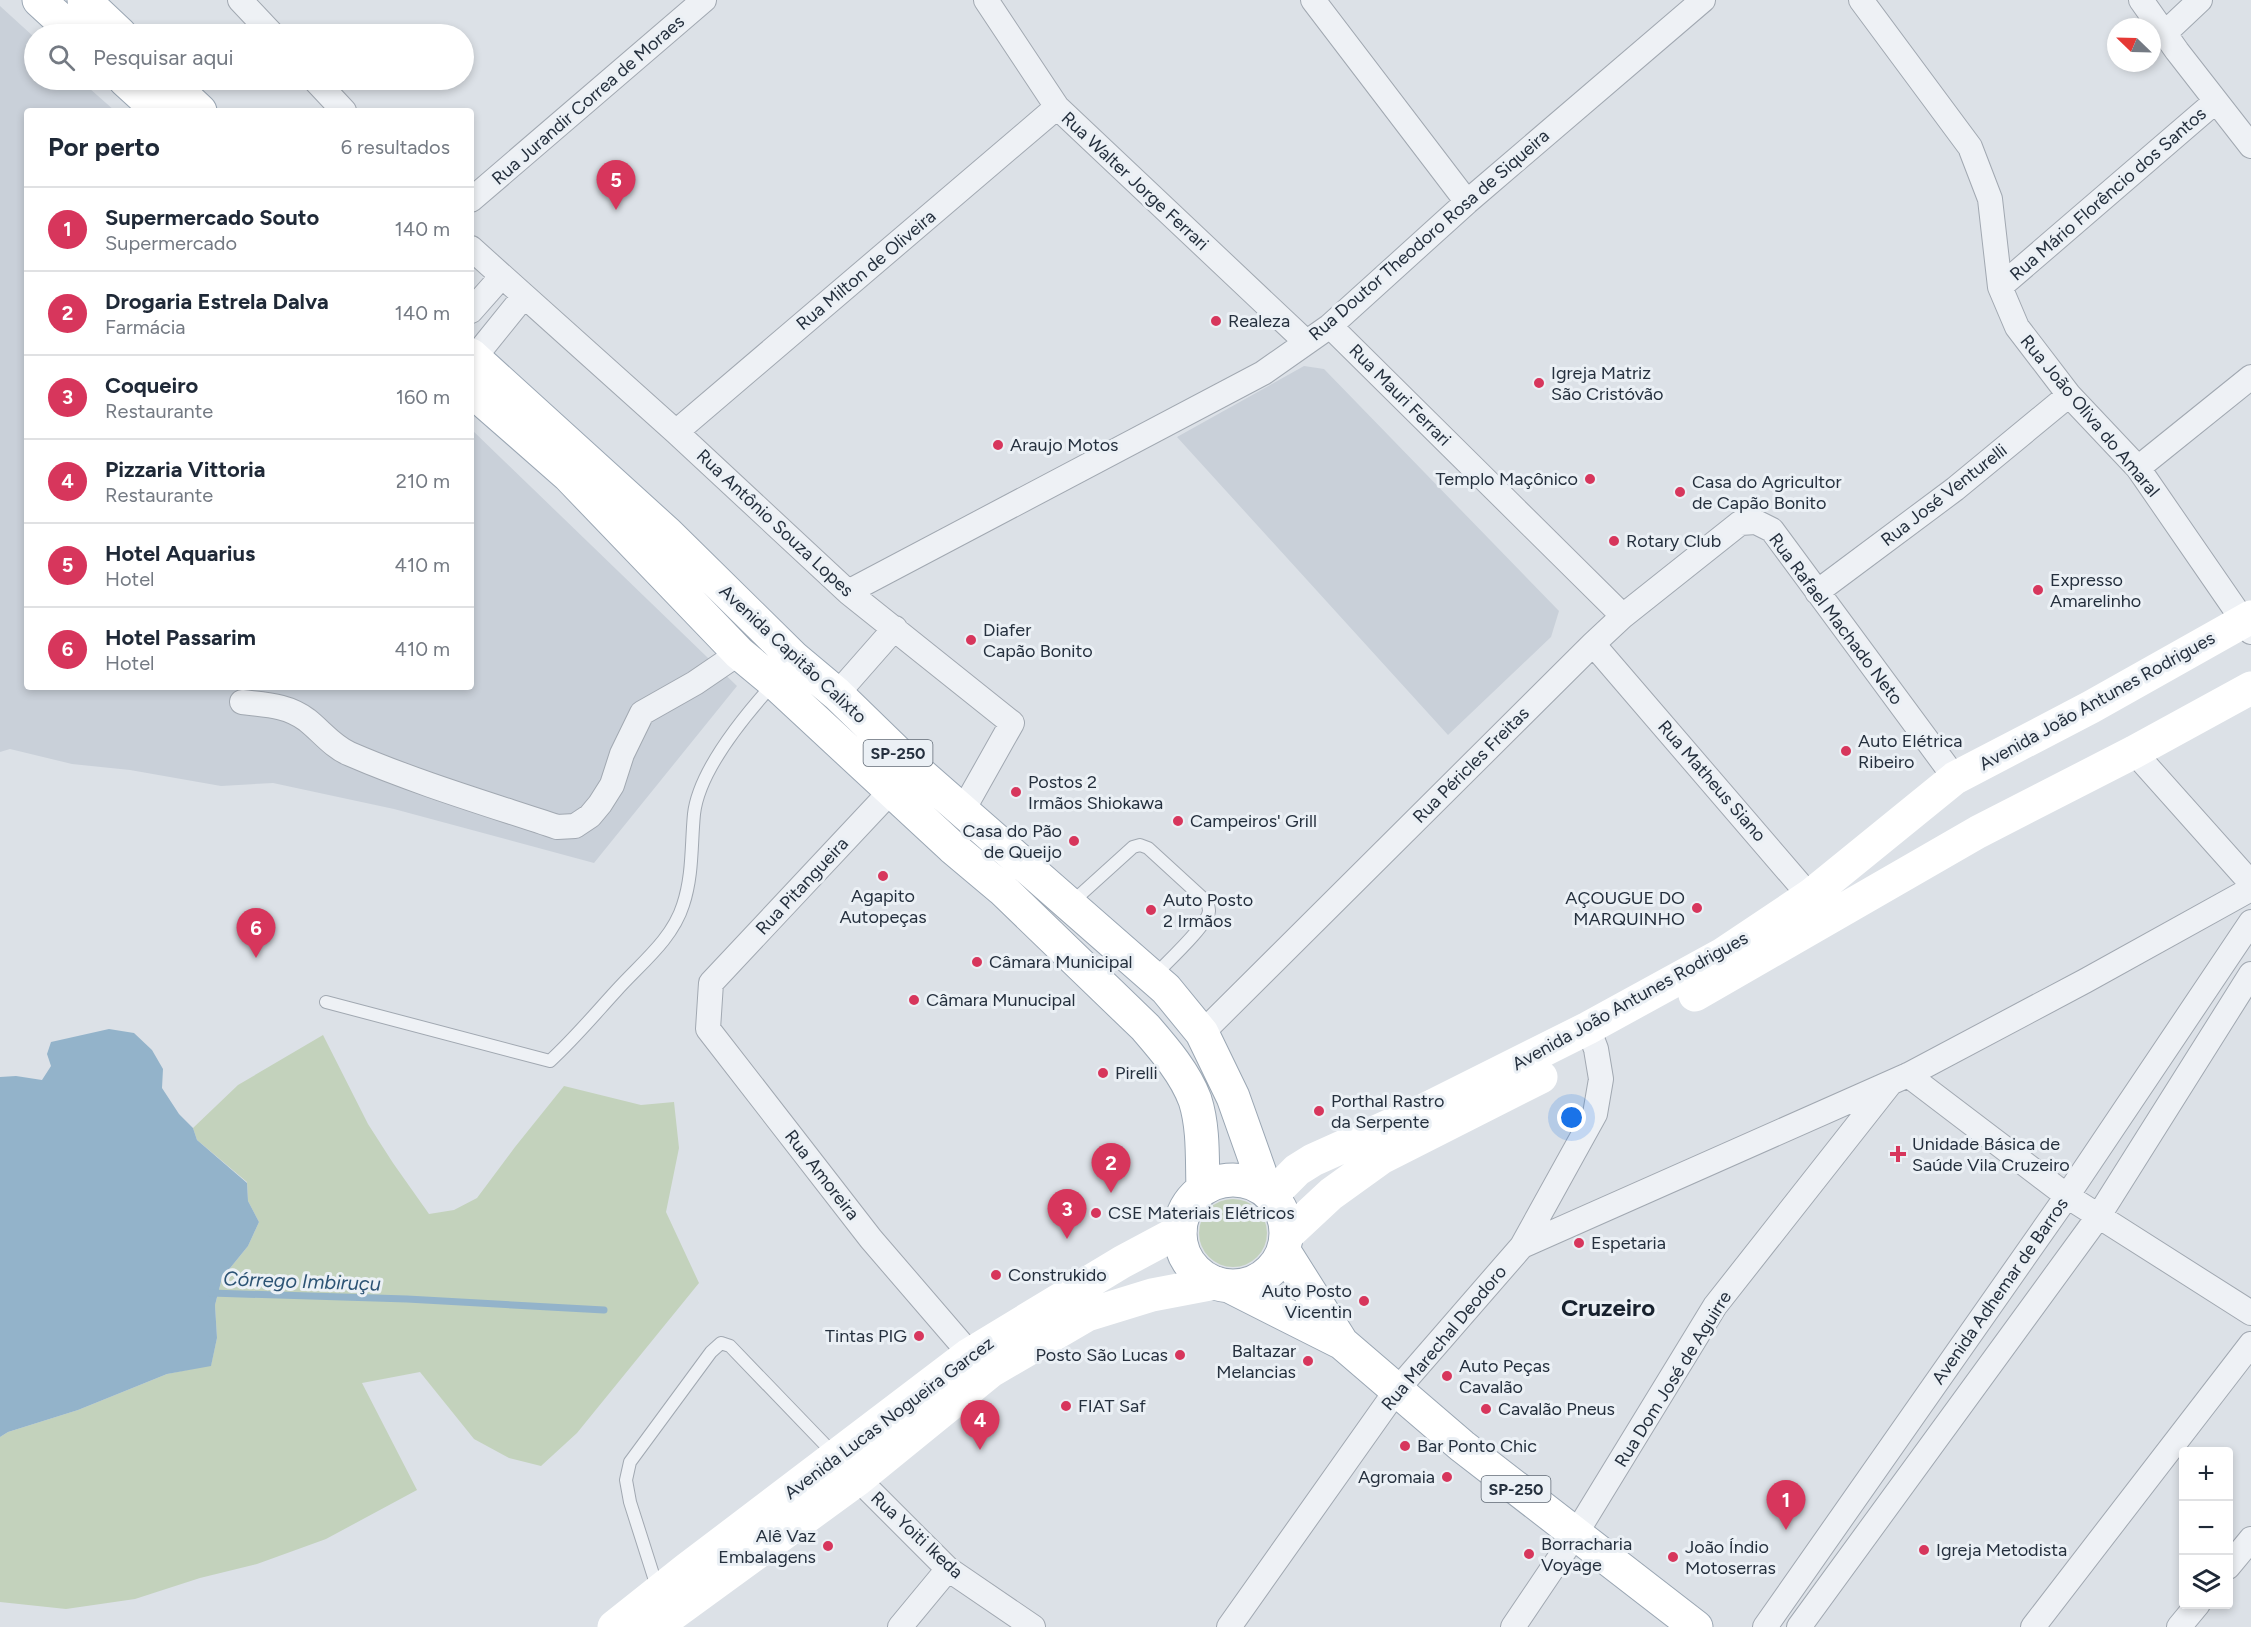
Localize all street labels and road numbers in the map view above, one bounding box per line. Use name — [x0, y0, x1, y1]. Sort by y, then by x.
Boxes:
street label: Rua Jurandir Correa de Moraes — [487, 10, 689, 190]
street label: Rua Mário Florêncio dos Santos — [2005, 103, 2211, 285]
street label: Rua Walter Jorge Ferrari — [1057, 107, 1213, 255]
street label: Rua Doutor Theodoro Rosa de Siqueira — [1304, 125, 1554, 345]
street label: Rua Milton de Oliveira — [792, 205, 940, 335]
street label: Rua João Oliva do Amaral — [2016, 330, 2164, 502]
street label: Rua Mauri Ferrari — [1344, 339, 1456, 451]
street label: Rua José Venturelli — [1877, 439, 2011, 551]
street label: Rua Antônio Souza Lopes — [692, 445, 858, 601]
street label: Rua Rafael Machado Neto — [1764, 529, 1908, 709]
street label: Avenida Capitão Calixto — [715, 580, 871, 728]
street label: Avenida João Antunes Rodrigues — [1975, 627, 2219, 775]
street label: Rua Péricles Freitas — [1408, 702, 1534, 828]
street label: Rua Matheus Siano — [1653, 716, 1771, 846]
road number: SP-250 — [864, 740, 932, 766]
street label: Rua Pitangueira — [751, 833, 853, 939]
street label: Avenida João Antunes Rodrigues — [1508, 927, 1752, 1075]
street label: Rua Amoreira — [780, 1126, 864, 1224]
street label: Avenida Adhemar de Barros — [1927, 1193, 2073, 1389]
street label: Rua Marechal Deodoro — [1377, 1261, 1511, 1415]
street label: Rua Dom José de Aguirre — [1610, 1287, 1736, 1471]
street label: Avenida Lucas Nogueira Garcez — [780, 1332, 998, 1504]
road number: SP-250 — [1482, 1476, 1550, 1502]
street label: Rua Yoiti Ikeda — [866, 1487, 968, 1583]

